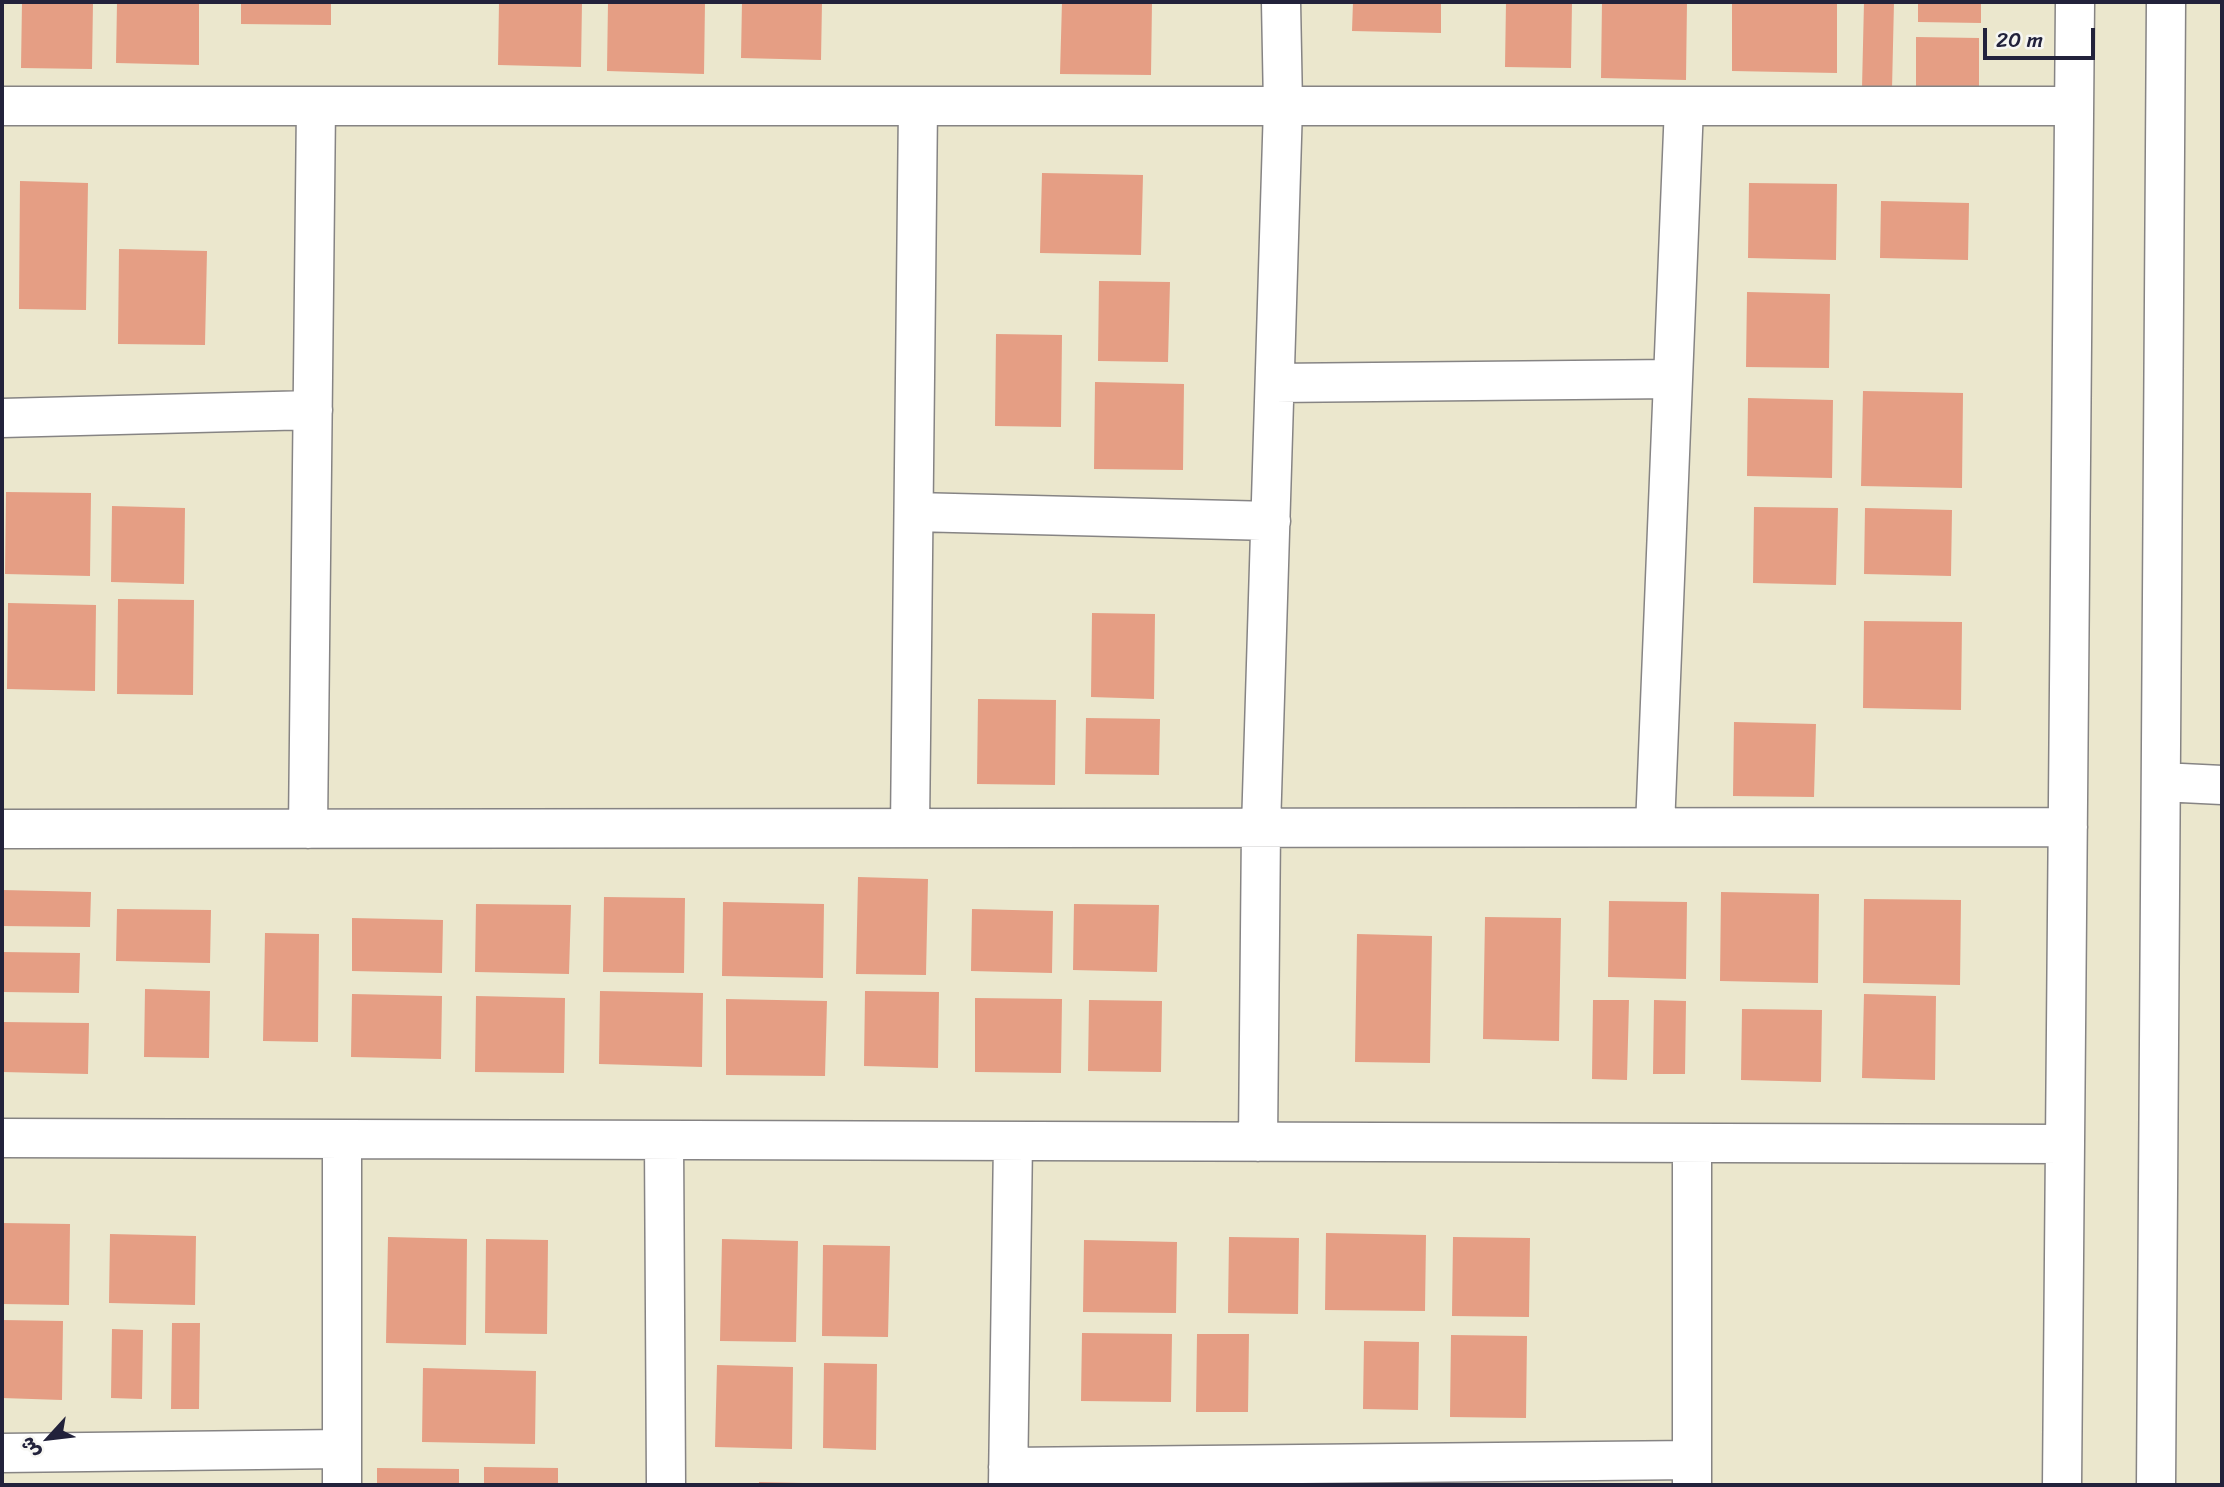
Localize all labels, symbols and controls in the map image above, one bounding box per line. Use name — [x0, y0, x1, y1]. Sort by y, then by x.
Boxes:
scale bar — [1986, 14, 2098, 58]
text: 20 m — [1996, 21, 2043, 59]
north arrow — [14, 1403, 84, 1473]
text: ش — [10, 1431, 49, 1465]

